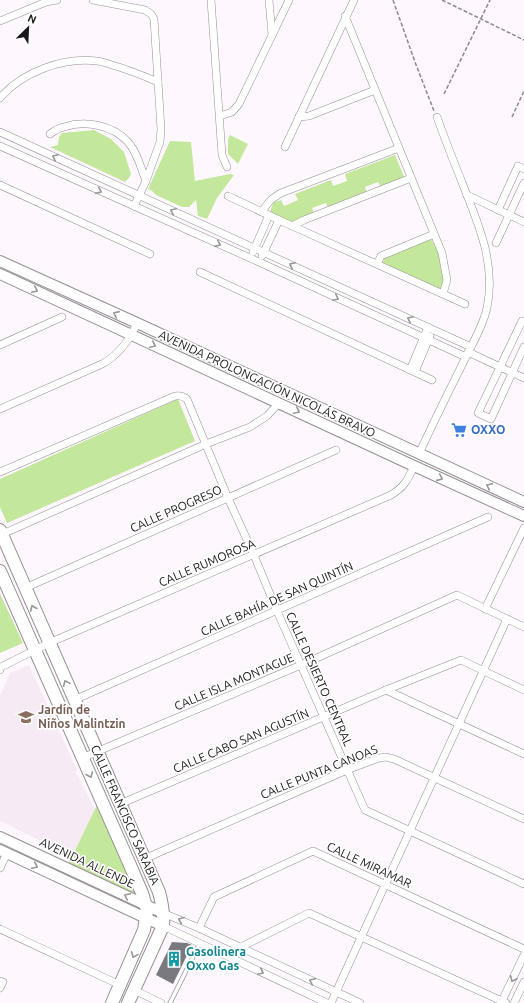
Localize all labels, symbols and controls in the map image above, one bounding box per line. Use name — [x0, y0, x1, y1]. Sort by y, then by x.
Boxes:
north arrow — [8, 8, 48, 48]
text: N — [26, 12, 38, 26]
one-way arrow — [52, 154, 59, 162]
one-way arrow — [95, 186, 103, 194]
one-way arrow — [170, 208, 178, 216]
one-way arrow — [214, 239, 221, 247]
one-way arrow — [288, 262, 296, 270]
one-way arrow — [31, 285, 39, 293]
one-way arrow — [333, 293, 340, 301]
one-way arrow — [113, 311, 121, 319]
one-way arrow — [407, 316, 414, 324]
street label: AVENIDA PROLONGACIÓN NICOLÁS BRAVO — [157, 327, 378, 440]
one-way arrow — [149, 340, 157, 348]
one-way arrow — [292, 406, 300, 414]
supermarket icon: OXXO — [450, 421, 468, 439]
place label: OXXO — [471, 423, 505, 436]
one-way arrow — [436, 473, 443, 481]
street label: CALLE PROGRESO — [128, 483, 224, 535]
one-way arrow — [485, 483, 493, 491]
street label: CALLE RUMOROSA — [157, 536, 257, 589]
street label: CALLE BAHÍA DE SAN QUINTÍN — [199, 559, 355, 638]
one-way arrow — [30, 604, 38, 611]
street label: CALLE DESIERTO CENTRAL — [284, 610, 355, 748]
street label: CALLE ISLA MONTAGUE — [172, 650, 296, 713]
one-way arrow — [63, 679, 71, 687]
place label: Jardín de Niños Malintzin — [38, 703, 126, 730]
street label: CALLE CABO SAN AGUSTÍN — [171, 706, 311, 775]
school or university icon: Jardín de Niños Malintzin — [17, 708, 35, 726]
street label: CALLE PUNTA CANOAS — [258, 742, 379, 801]
street label: CALLE FRANCISCO SARABIA — [89, 743, 162, 887]
one-way arrow — [85, 771, 93, 779]
street label: AVENIDA ALLENDE — [38, 835, 137, 890]
street label: CALLE MIRAMAR — [325, 839, 414, 890]
one-way arrow — [31, 861, 39, 869]
one-way arrow — [124, 893, 131, 901]
one-way arrow — [177, 917, 184, 925]
place label: Gasolinera Oxxo Gas — [186, 945, 246, 972]
one-way arrow — [131, 950, 139, 958]
building icon: Gasolinera Oxxo Gas — [165, 950, 183, 968]
one-way arrow — [257, 967, 265, 975]
one-way arrow — [510, 974, 518, 982]
one-way arrow — [308, 977, 315, 985]

